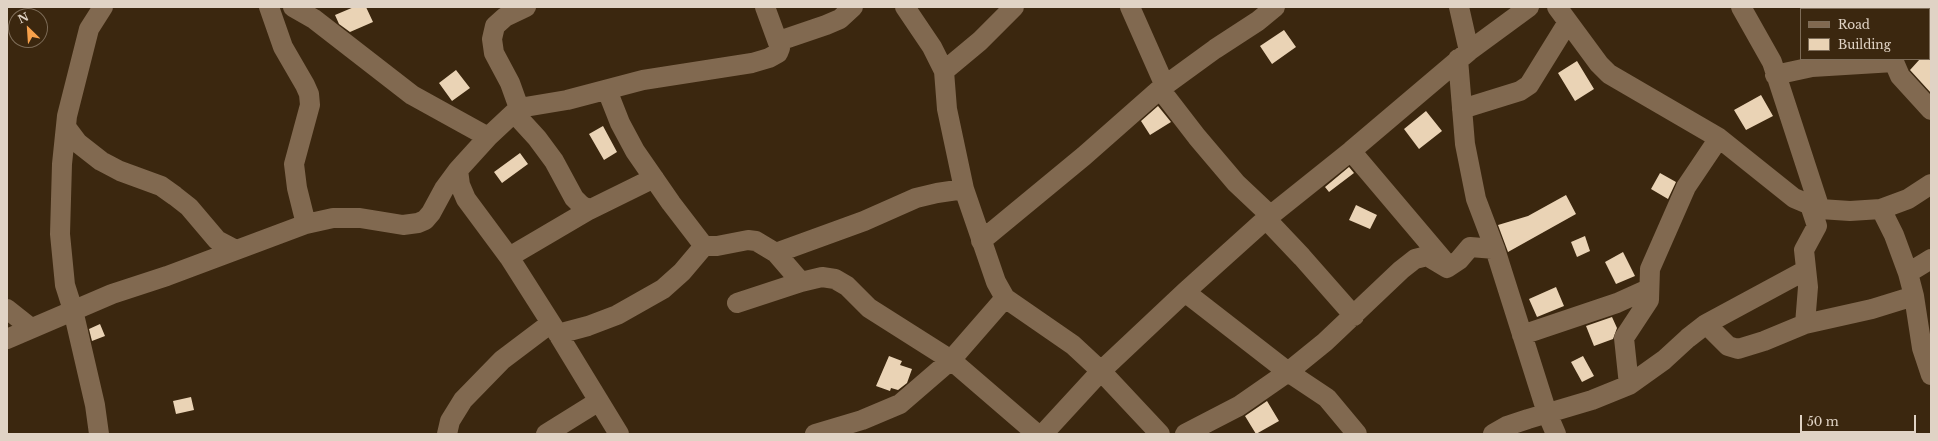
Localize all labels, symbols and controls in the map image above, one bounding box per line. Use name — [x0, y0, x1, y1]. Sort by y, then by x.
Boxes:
north arrow — [8, 8, 48, 48]
legend — [1800, 8, 1930, 60]
text: N — [16, 10, 31, 27]
text: Road — [1838, 17, 1870, 32]
text: Building — [1838, 37, 1891, 52]
scale bar — [1802, 407, 1918, 433]
text: 50 m — [1807, 414, 1839, 429]

